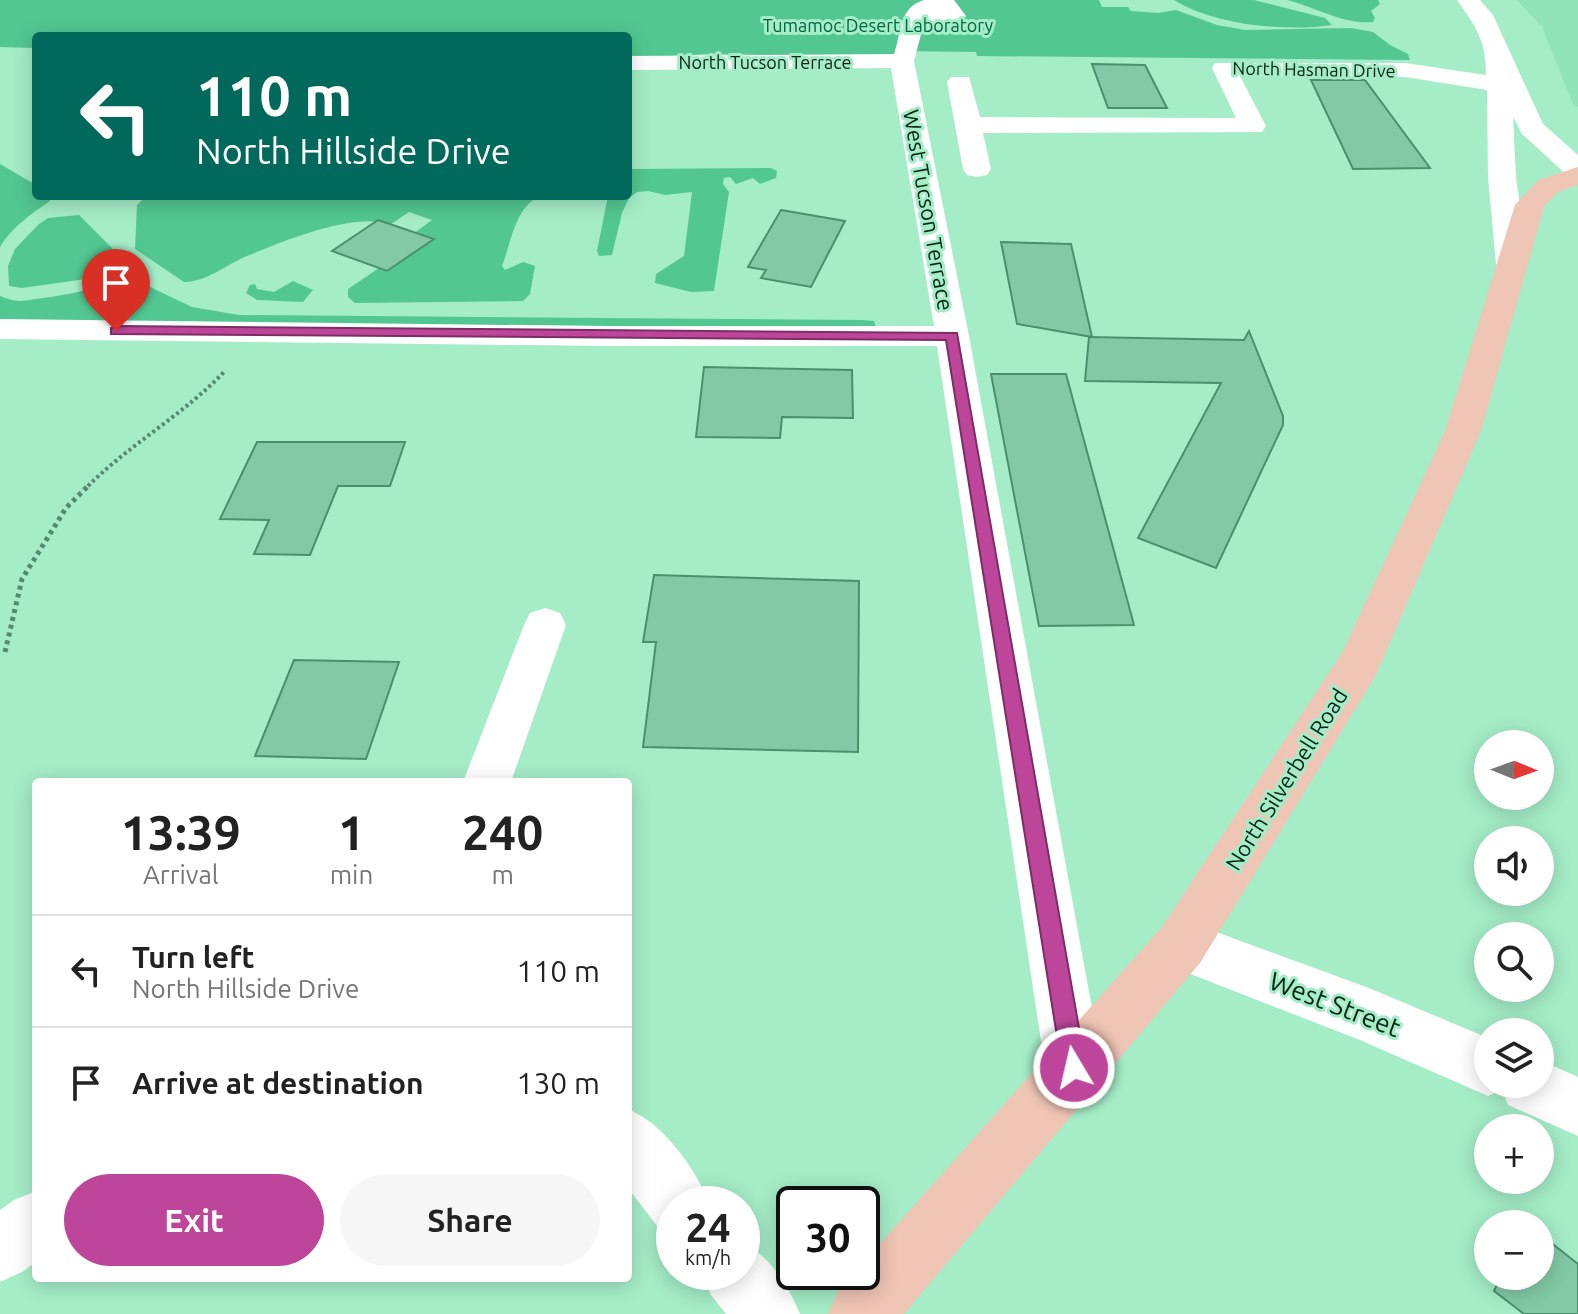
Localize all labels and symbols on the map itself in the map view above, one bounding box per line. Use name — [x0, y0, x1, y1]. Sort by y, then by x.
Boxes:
park label: Tumamoc Desert Laboratory — [763, 15, 994, 35]
street label: North Tucson Terrace — [679, 52, 851, 72]
street label: North Hasman Drive — [1232, 58, 1396, 80]
street label: West Tucson Terrace — [899, 108, 959, 312]
pin — [82, 249, 150, 331]
street label: North Silverbell Road — [1220, 684, 1352, 874]
north arrow — [1474, 730, 1554, 810]
street label: West Street — [1265, 966, 1405, 1042]
position arrow — [1032, 1026, 1116, 1110]
speed limit sign: 30 — [776, 1186, 880, 1290]

